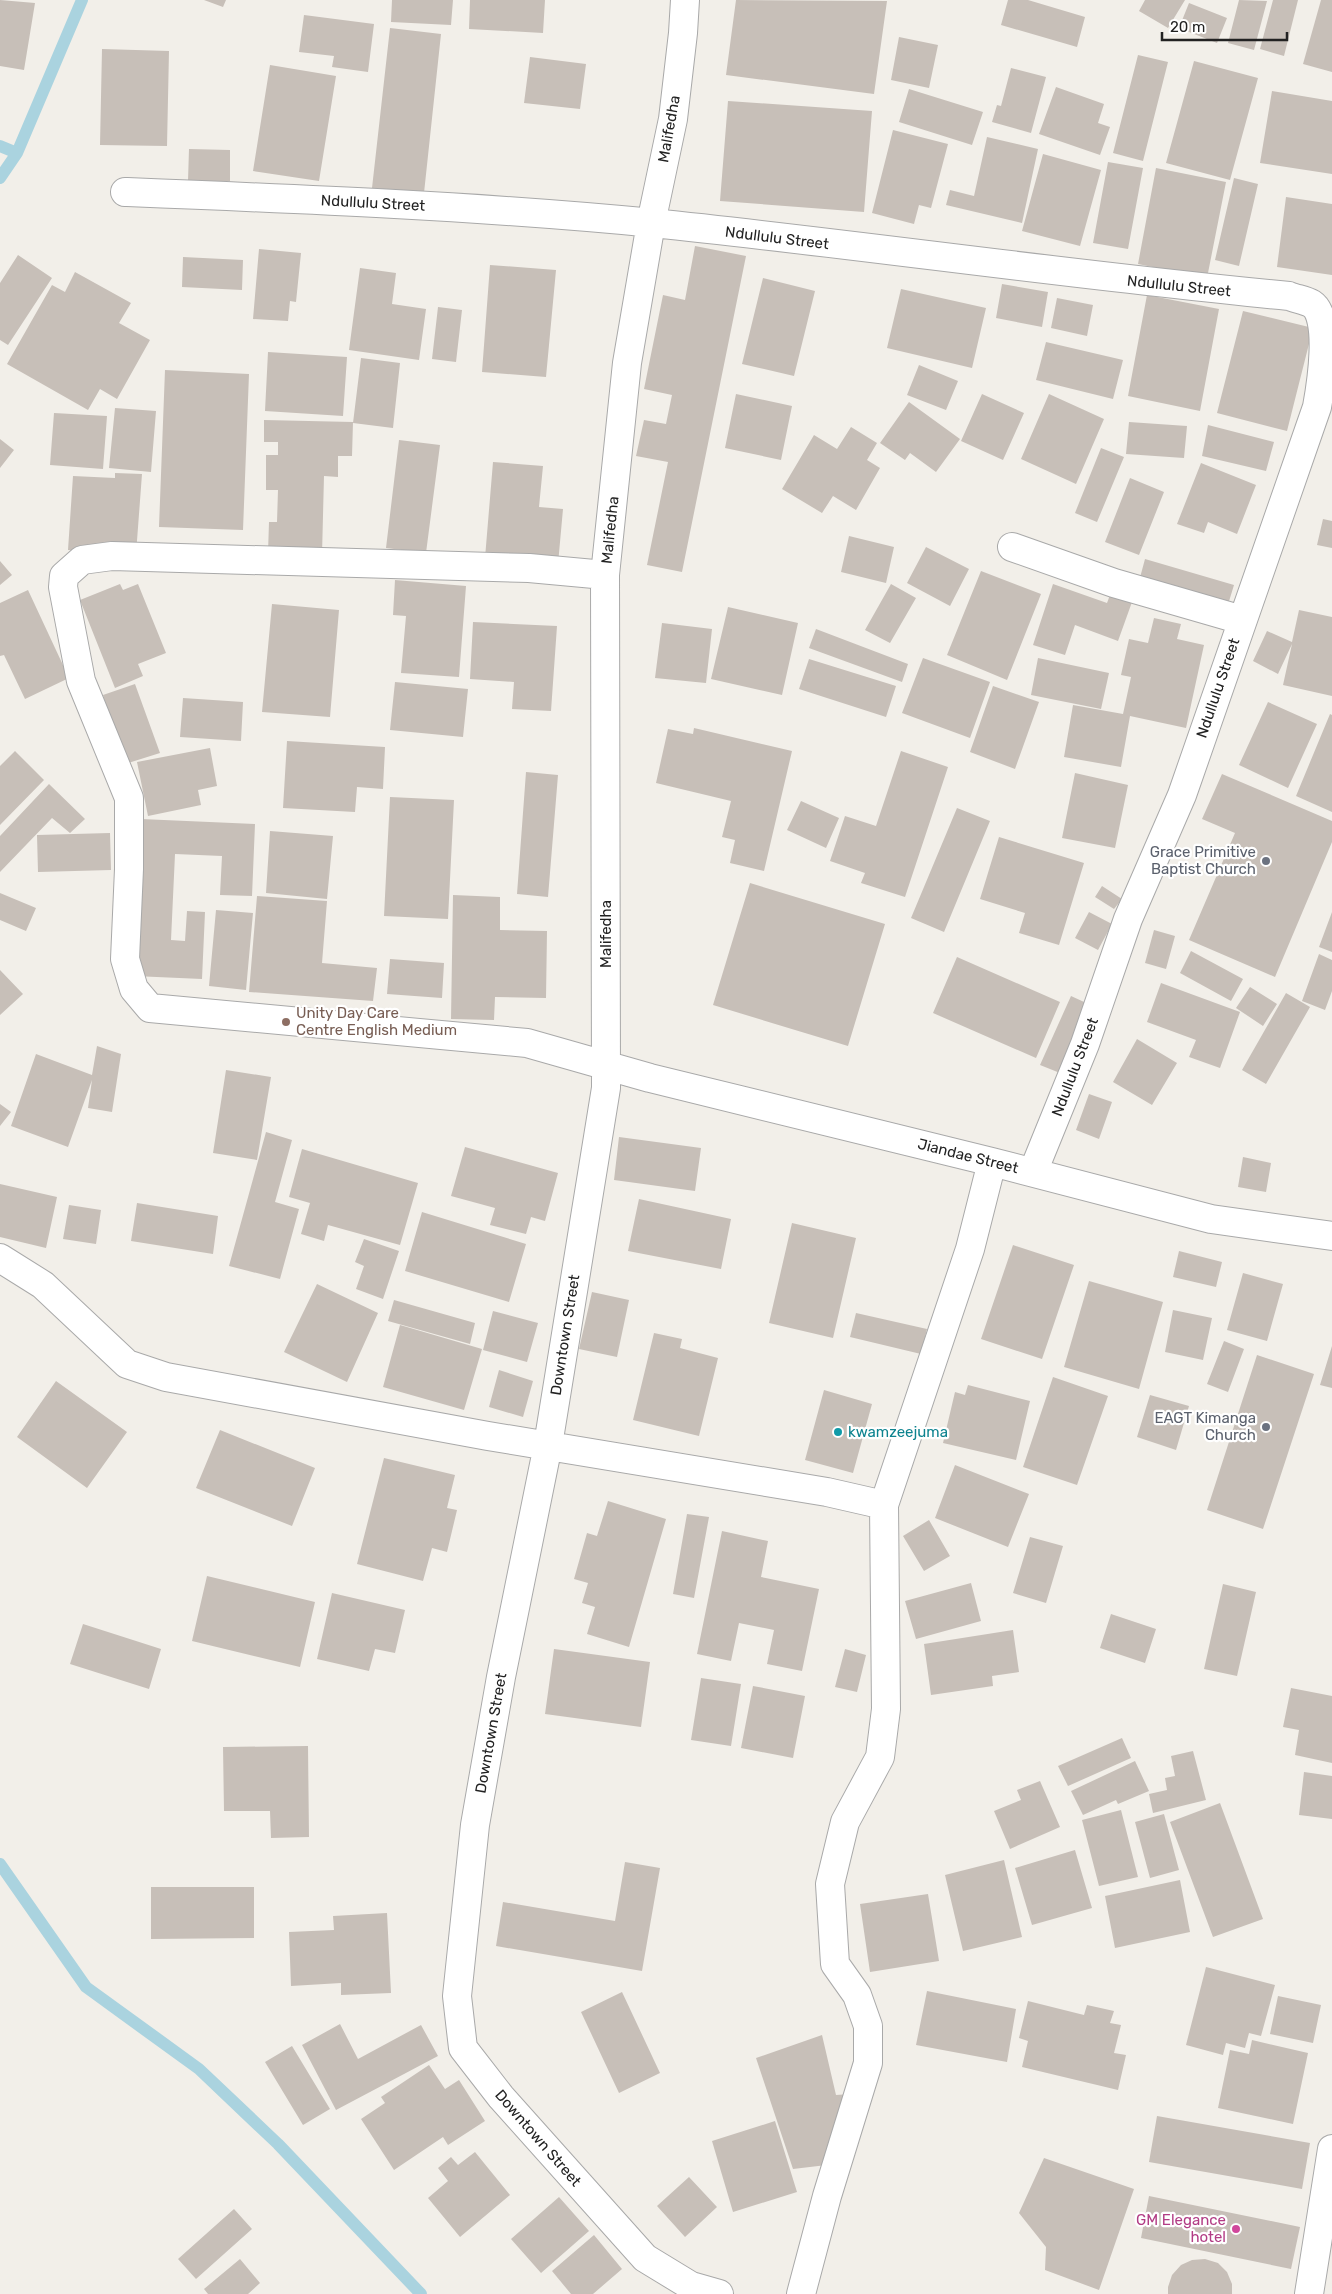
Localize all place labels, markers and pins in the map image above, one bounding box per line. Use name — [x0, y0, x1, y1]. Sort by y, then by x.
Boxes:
place label: Grace Primitive Baptist Church — [1150, 843, 1256, 878]
marker: Grace Primitive Baptist Church — [1260, 855, 1272, 867]
place label: Unity Day Care Centre English Medium — [296, 1004, 457, 1039]
marker: Unity Day Care Centre English Medium — [280, 1016, 292, 1028]
place label: EAGT Kimanga Church — [1154, 1409, 1256, 1444]
marker: EAGT Kimanga Church — [1260, 1421, 1272, 1433]
place label: kwamzeejuma — [848, 1423, 948, 1441]
marker: kwamzeejuma — [832, 1426, 844, 1438]
place label: GM Elegance hotel — [1136, 2211, 1226, 2246]
marker: GM Elegance hotel — [1230, 2223, 1242, 2235]

